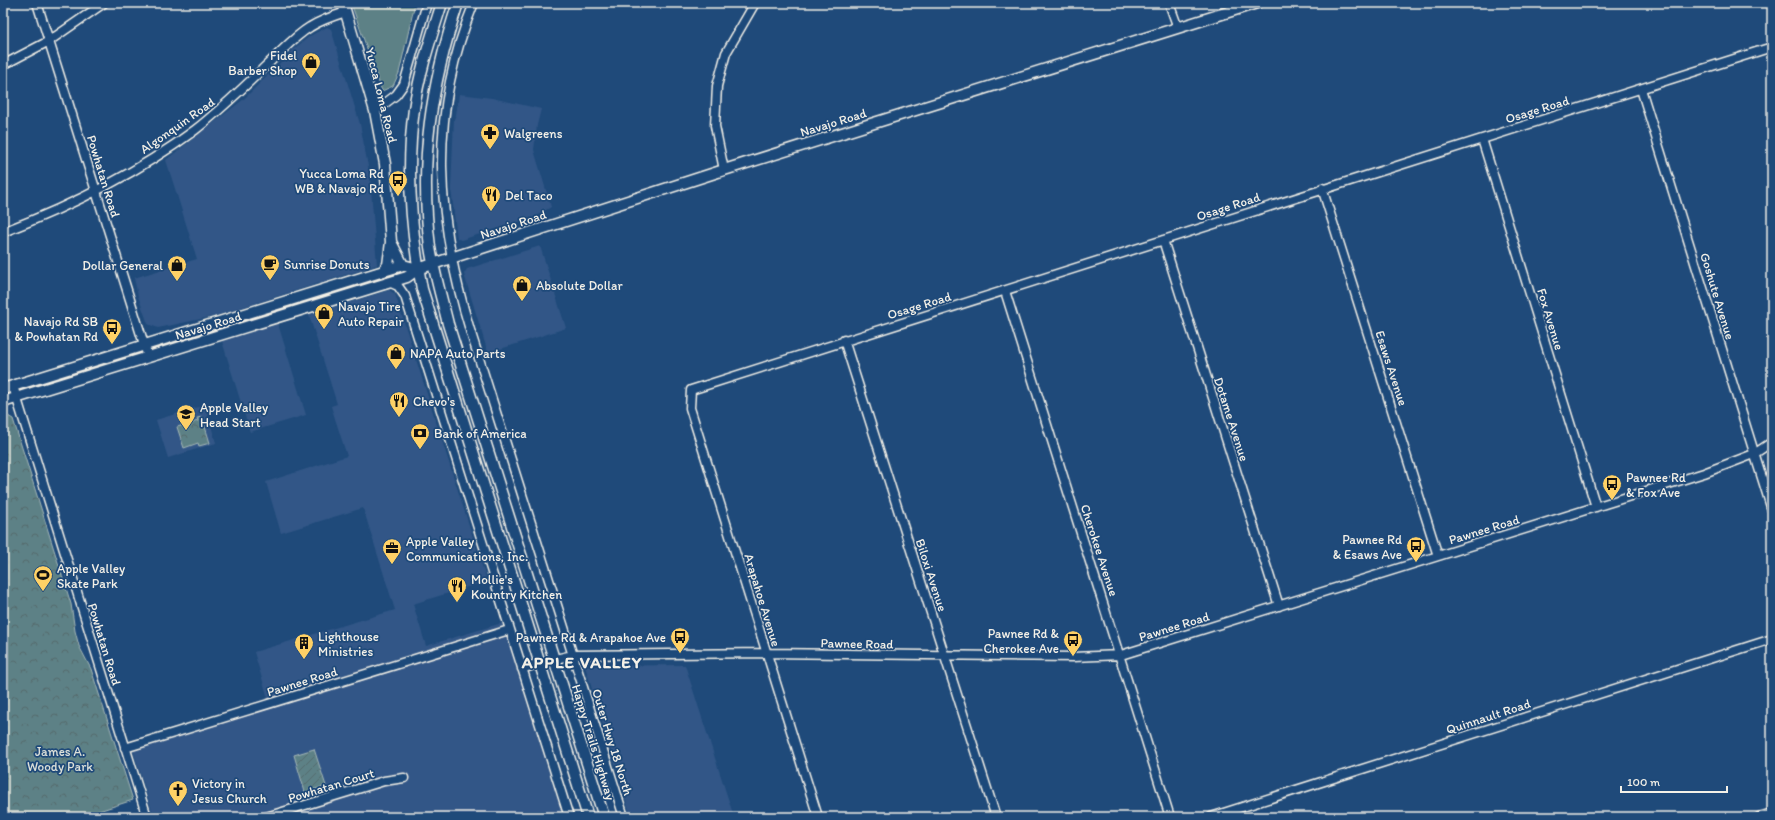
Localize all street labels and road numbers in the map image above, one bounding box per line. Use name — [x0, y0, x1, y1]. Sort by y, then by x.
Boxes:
street label: Yucca Loma Road — [362, 46, 401, 144]
street label: Osage Road — [1503, 93, 1571, 126]
street label: Algonquin Road — [137, 94, 217, 157]
street label: Navajo Road — [798, 105, 868, 140]
street label: Powhatan Road — [84, 133, 123, 219]
street label: Osage Road — [1194, 189, 1262, 224]
street label: Navajo Road — [478, 207, 548, 242]
street label: Goshute Avenue — [1697, 251, 1738, 341]
street label: Fox Avenue — [1534, 287, 1567, 352]
street label: Osage Road — [885, 289, 953, 322]
street label: Navajo Road — [173, 308, 243, 343]
street label: Esaws Avenue — [1372, 329, 1411, 408]
street label: Dotame Avenue — [1211, 375, 1252, 463]
street label: Cherokee Avenue — [1078, 502, 1121, 598]
street label: Pawnee Road — [1447, 512, 1521, 547]
street label: Biloxi Avenue — [913, 537, 950, 613]
street label: Arapahoe Avenue — [741, 552, 784, 648]
street label: Powhatan Road — [85, 601, 124, 687]
street label: Pawnee Road — [1137, 609, 1211, 644]
street label: Pawnee Road — [820, 635, 894, 652]
street label: Pawnee Road — [265, 664, 339, 699]
street label: Happy Trails Highway — [569, 682, 618, 802]
street label: Outer Hwy 18 North — [589, 687, 636, 797]
street label: Quinnault Road — [1444, 696, 1532, 737]
street label: Powhatan Court — [286, 765, 376, 806]

